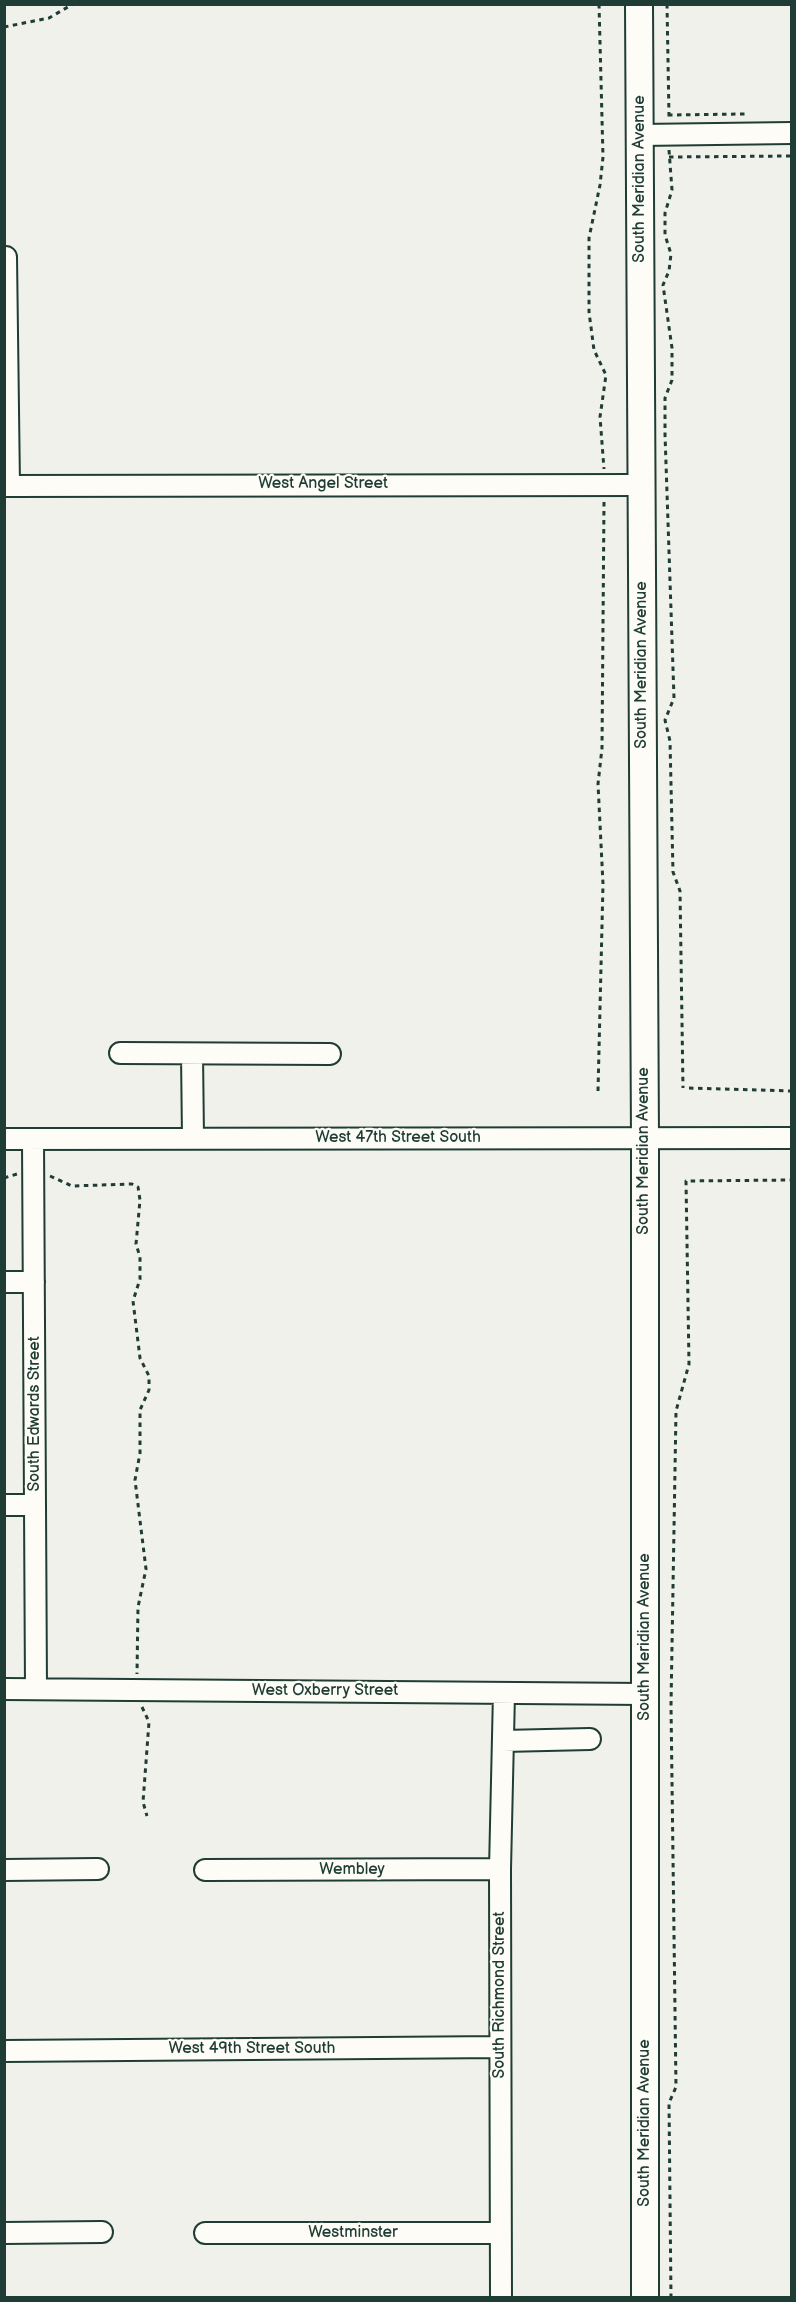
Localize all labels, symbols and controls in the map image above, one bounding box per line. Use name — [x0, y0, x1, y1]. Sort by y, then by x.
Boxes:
street label: South Meridian Avenue — [630, 95, 650, 263]
street label: West Angel Street — [258, 474, 388, 494]
street label: South Meridian Avenue — [632, 581, 652, 749]
street label: South Meridian Avenue — [634, 1067, 654, 1235]
street label: West 47th Street South — [315, 1128, 481, 1148]
street label: South Edwards Street — [25, 1336, 45, 1492]
street label: South Meridian Avenue — [635, 1553, 655, 1721]
street label: West Oxberry Street — [252, 1681, 398, 1701]
street label: Wembley — [319, 1860, 385, 1880]
street label: South Richmond Street — [490, 1912, 510, 2078]
street label: West 49th Street South — [169, 2039, 335, 2059]
street label: South Meridian Avenue — [635, 2039, 655, 2207]
street label: Westminster — [308, 2223, 398, 2243]

